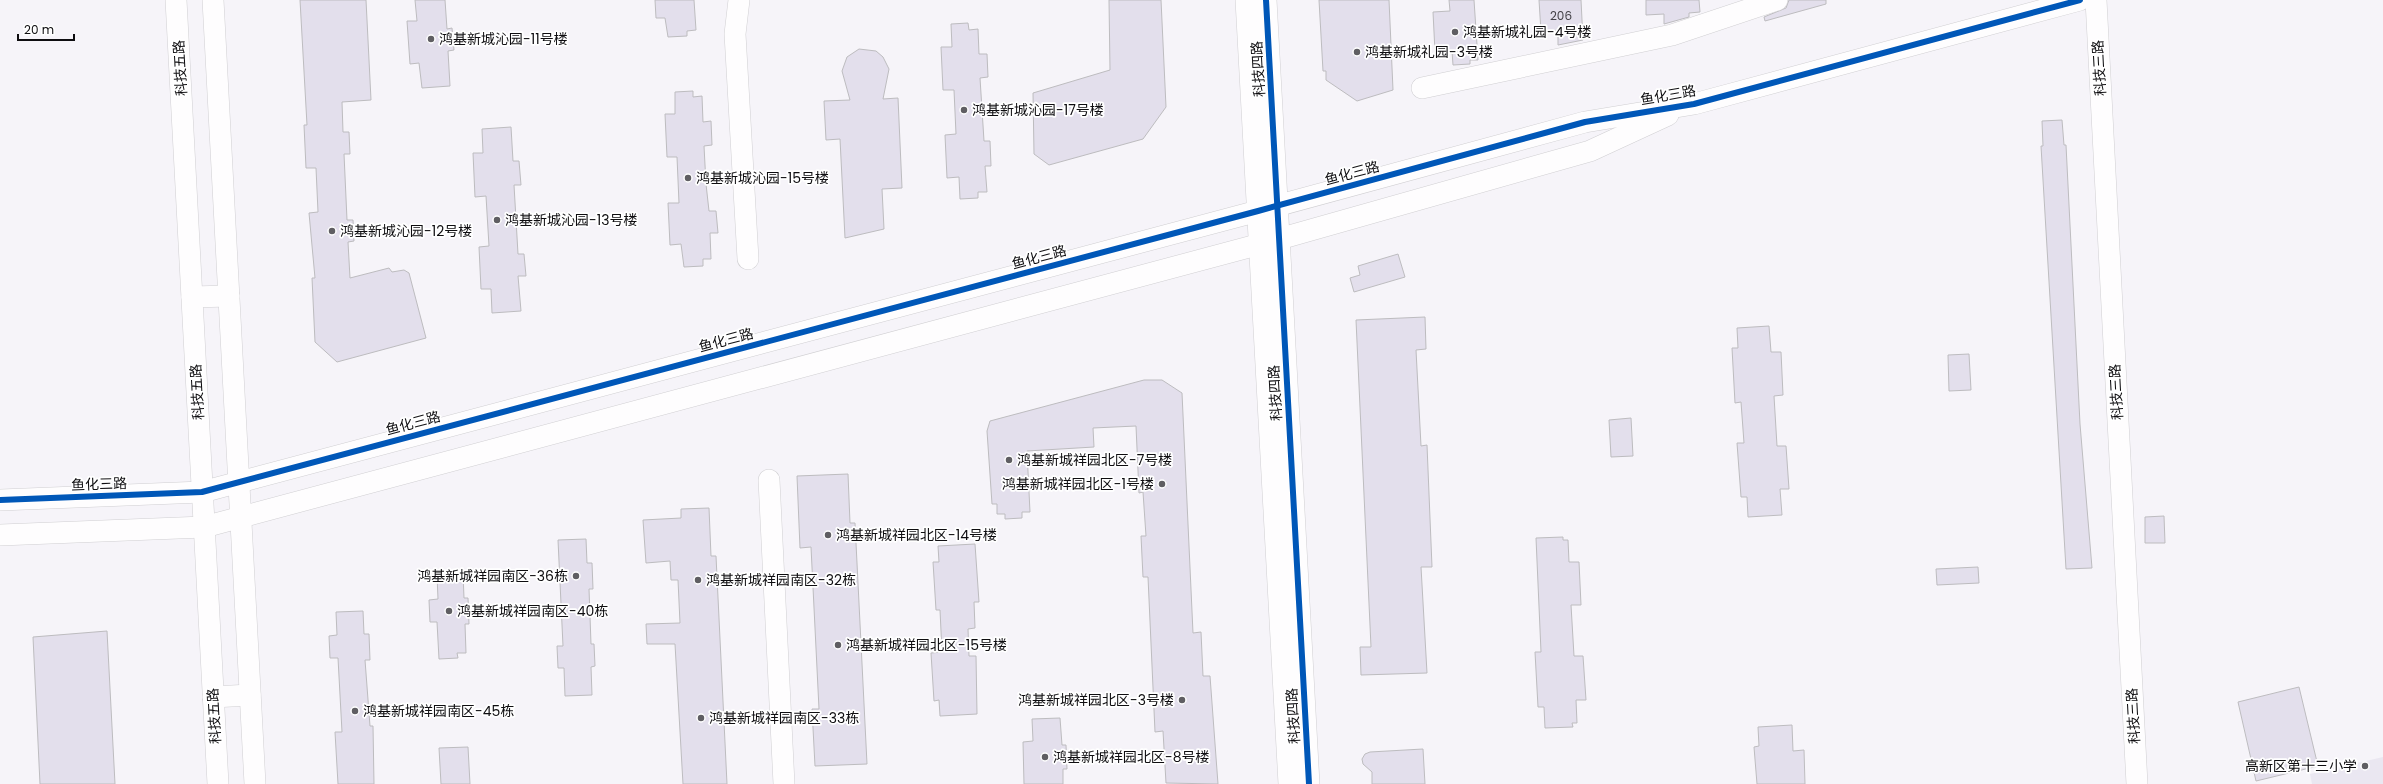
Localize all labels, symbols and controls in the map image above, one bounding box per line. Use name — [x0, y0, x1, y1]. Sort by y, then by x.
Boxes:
house number: 206 — [1550, 7, 1572, 24]
scale bar — [18, 16, 74, 42]
text: 20 m — [24, 21, 54, 38]
place label: 鸿基新城礼园-4号楼 — [1463, 22, 1592, 42]
marker: 鸿基新城礼园-4号楼 — [1450, 27, 1460, 37]
place label: 鸿基新城沁园-11号楼 — [439, 29, 568, 49]
marker: 鸿基新城沁园-11号楼 — [426, 34, 436, 44]
street label: 科技五路 — [169, 40, 191, 96]
street label: 科技三路 — [2088, 40, 2110, 96]
street label: 科技四路 — [1247, 41, 1269, 97]
place label: 鸿基新城礼园-3号楼 — [1365, 42, 1493, 62]
marker: 鸿基新城礼园-3号楼 — [1352, 47, 1362, 57]
street label: 鱼化三路 — [1639, 80, 1697, 110]
place label: 鸿基新城沁园-17号楼 — [972, 100, 1104, 120]
marker: 鸿基新城沁园-17号楼 — [959, 105, 969, 115]
street label: 鱼化三路 — [1322, 156, 1382, 190]
place label: 鸿基新城沁园-15号楼 — [696, 168, 829, 188]
marker: 鸿基新城沁园-15号楼 — [683, 173, 693, 183]
place label: 鸿基新城沁园-13号楼 — [505, 210, 637, 230]
marker: 鸿基新城沁园-13号楼 — [492, 215, 502, 225]
place label: 鸿基新城沁园-12号楼 — [340, 221, 472, 241]
marker: 鸿基新城沁园-12号楼 — [327, 226, 337, 236]
street label: 鱼化三路 — [1009, 240, 1069, 274]
street label: 鱼化三路 — [696, 323, 756, 357]
street label: 科技五路 — [186, 364, 208, 420]
street label: 科技三路 — [2105, 364, 2127, 420]
street label: 科技四路 — [1264, 365, 1286, 421]
street label: 鱼化三路 — [383, 406, 443, 440]
place label: 鸿基新城祥园北区-7号楼 — [1017, 450, 1172, 470]
marker: 鸿基新城祥园北区-7号楼 — [1004, 455, 1014, 465]
street label: 鱼化三路 — [71, 473, 127, 495]
place label: 鸿基新城祥园北区-1号楼 — [1002, 474, 1154, 494]
marker: 鸿基新城祥园北区-1号楼 — [1157, 479, 1167, 489]
place label: 鸿基新城祥园北区-14号楼 — [836, 525, 997, 545]
marker: 鸿基新城祥园北区-14号楼 — [823, 530, 833, 540]
place label: 鸿基新城祥园南区-36栋 — [417, 566, 568, 586]
place label: 鸿基新城祥园南区-32栋 — [706, 570, 856, 590]
marker: 鸿基新城祥园南区-36栋 — [571, 571, 581, 581]
marker: 鸿基新城祥园南区-32栋 — [693, 575, 703, 585]
place label: 鸿基新城祥园南区-40栋 — [457, 601, 608, 621]
marker: 鸿基新城祥园南区-40栋 — [444, 606, 454, 616]
place label: 鸿基新城祥园北区-15号楼 — [846, 635, 1007, 655]
marker: 鸿基新城祥园北区-15号楼 — [833, 640, 843, 650]
street label: 科技五路 — [203, 688, 225, 744]
street label: 科技四路 — [1282, 688, 1304, 744]
street label: 科技三路 — [2122, 688, 2144, 744]
place label: 鸿基新城祥园北区-3号楼 — [1018, 690, 1174, 710]
marker: 鸿基新城祥园北区-3号楼 — [1177, 695, 1187, 705]
place label: 鸿基新城祥园南区-45栋 — [363, 701, 514, 721]
marker: 鸿基新城祥园南区-45栋 — [350, 706, 360, 716]
place label: 鸿基新城祥园南区-33栋 — [709, 708, 859, 728]
marker: 鸿基新城祥园南区-33栋 — [696, 713, 706, 723]
place label: 鸿基新城祥园北区-8号楼 — [1053, 747, 1210, 767]
marker: 鸿基新城祥园北区-8号楼 — [1040, 752, 1050, 762]
place label: 高新区第十三小学 — [2245, 756, 2357, 776]
marker: 高新区第十三小学 — [2360, 761, 2370, 771]

